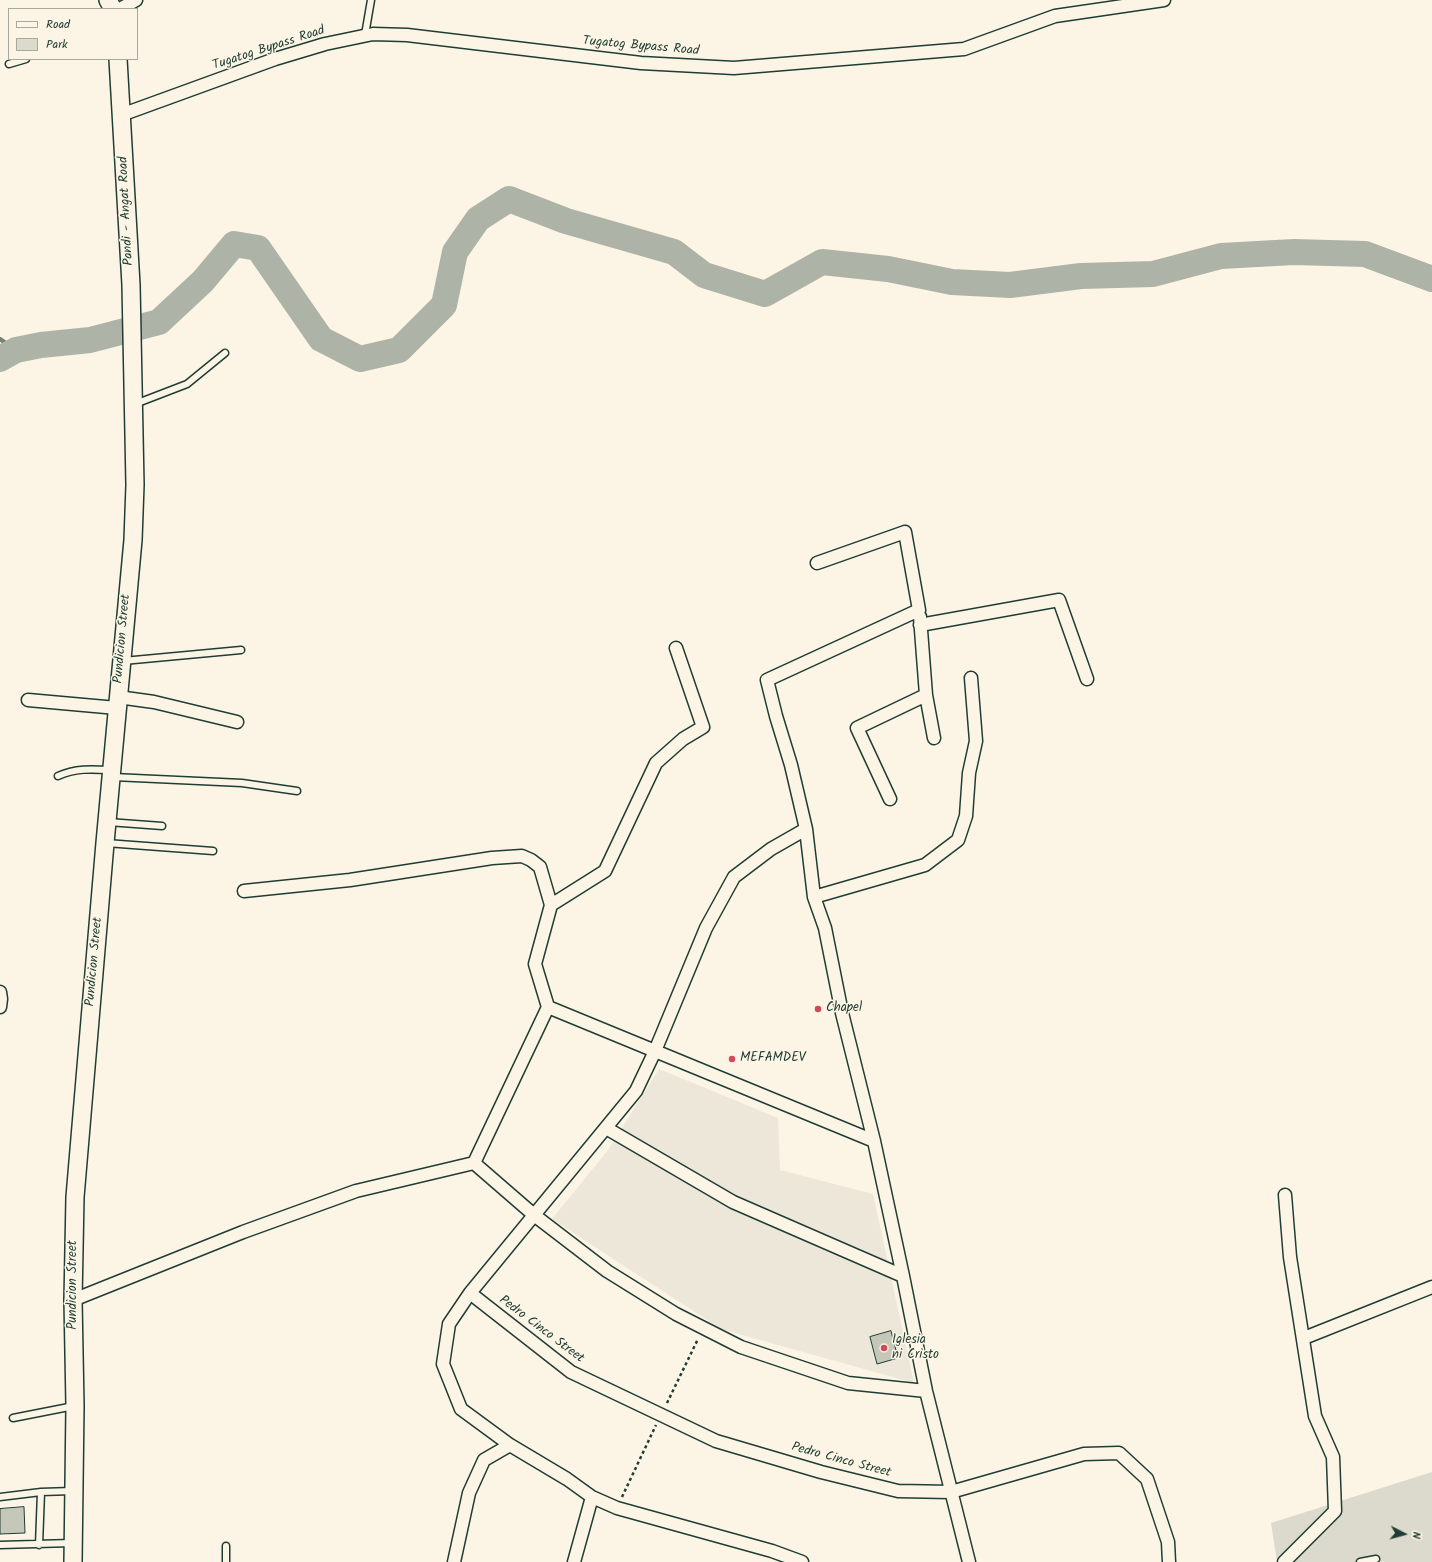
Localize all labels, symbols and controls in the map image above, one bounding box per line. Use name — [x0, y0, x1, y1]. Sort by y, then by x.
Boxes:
legend — [8, 8, 138, 60]
text: Road — [46, 15, 70, 34]
street label: Tugatog Bypass Road — [211, 24, 327, 74]
street label: Tugatog Bypass Road — [582, 34, 700, 60]
text: Park — [46, 35, 68, 54]
street label: Pandi - Angat Road — [116, 156, 138, 266]
street label: Pundicion Street — [111, 594, 135, 684]
street label: Pundicion Street — [83, 917, 107, 1007]
place label: Chapel — [826, 1001, 862, 1017]
marker: Chapel — [813, 1004, 823, 1014]
place label: MEFAMDEV — [740, 1051, 806, 1067]
marker: MEFAMDEV — [727, 1054, 737, 1064]
street label: Pundicion Street — [66, 1240, 82, 1330]
street label: Pedro Cinco Street — [495, 1293, 587, 1367]
place label: Iglesia ni Cristo — [892, 1333, 939, 1364]
marker: Iglesia ni Cristo — [879, 1343, 889, 1353]
street label: Pedro Cinco Street — [789, 1440, 893, 1482]
north arrow — [1384, 1514, 1424, 1554]
text: N — [1407, 1531, 1425, 1540]

